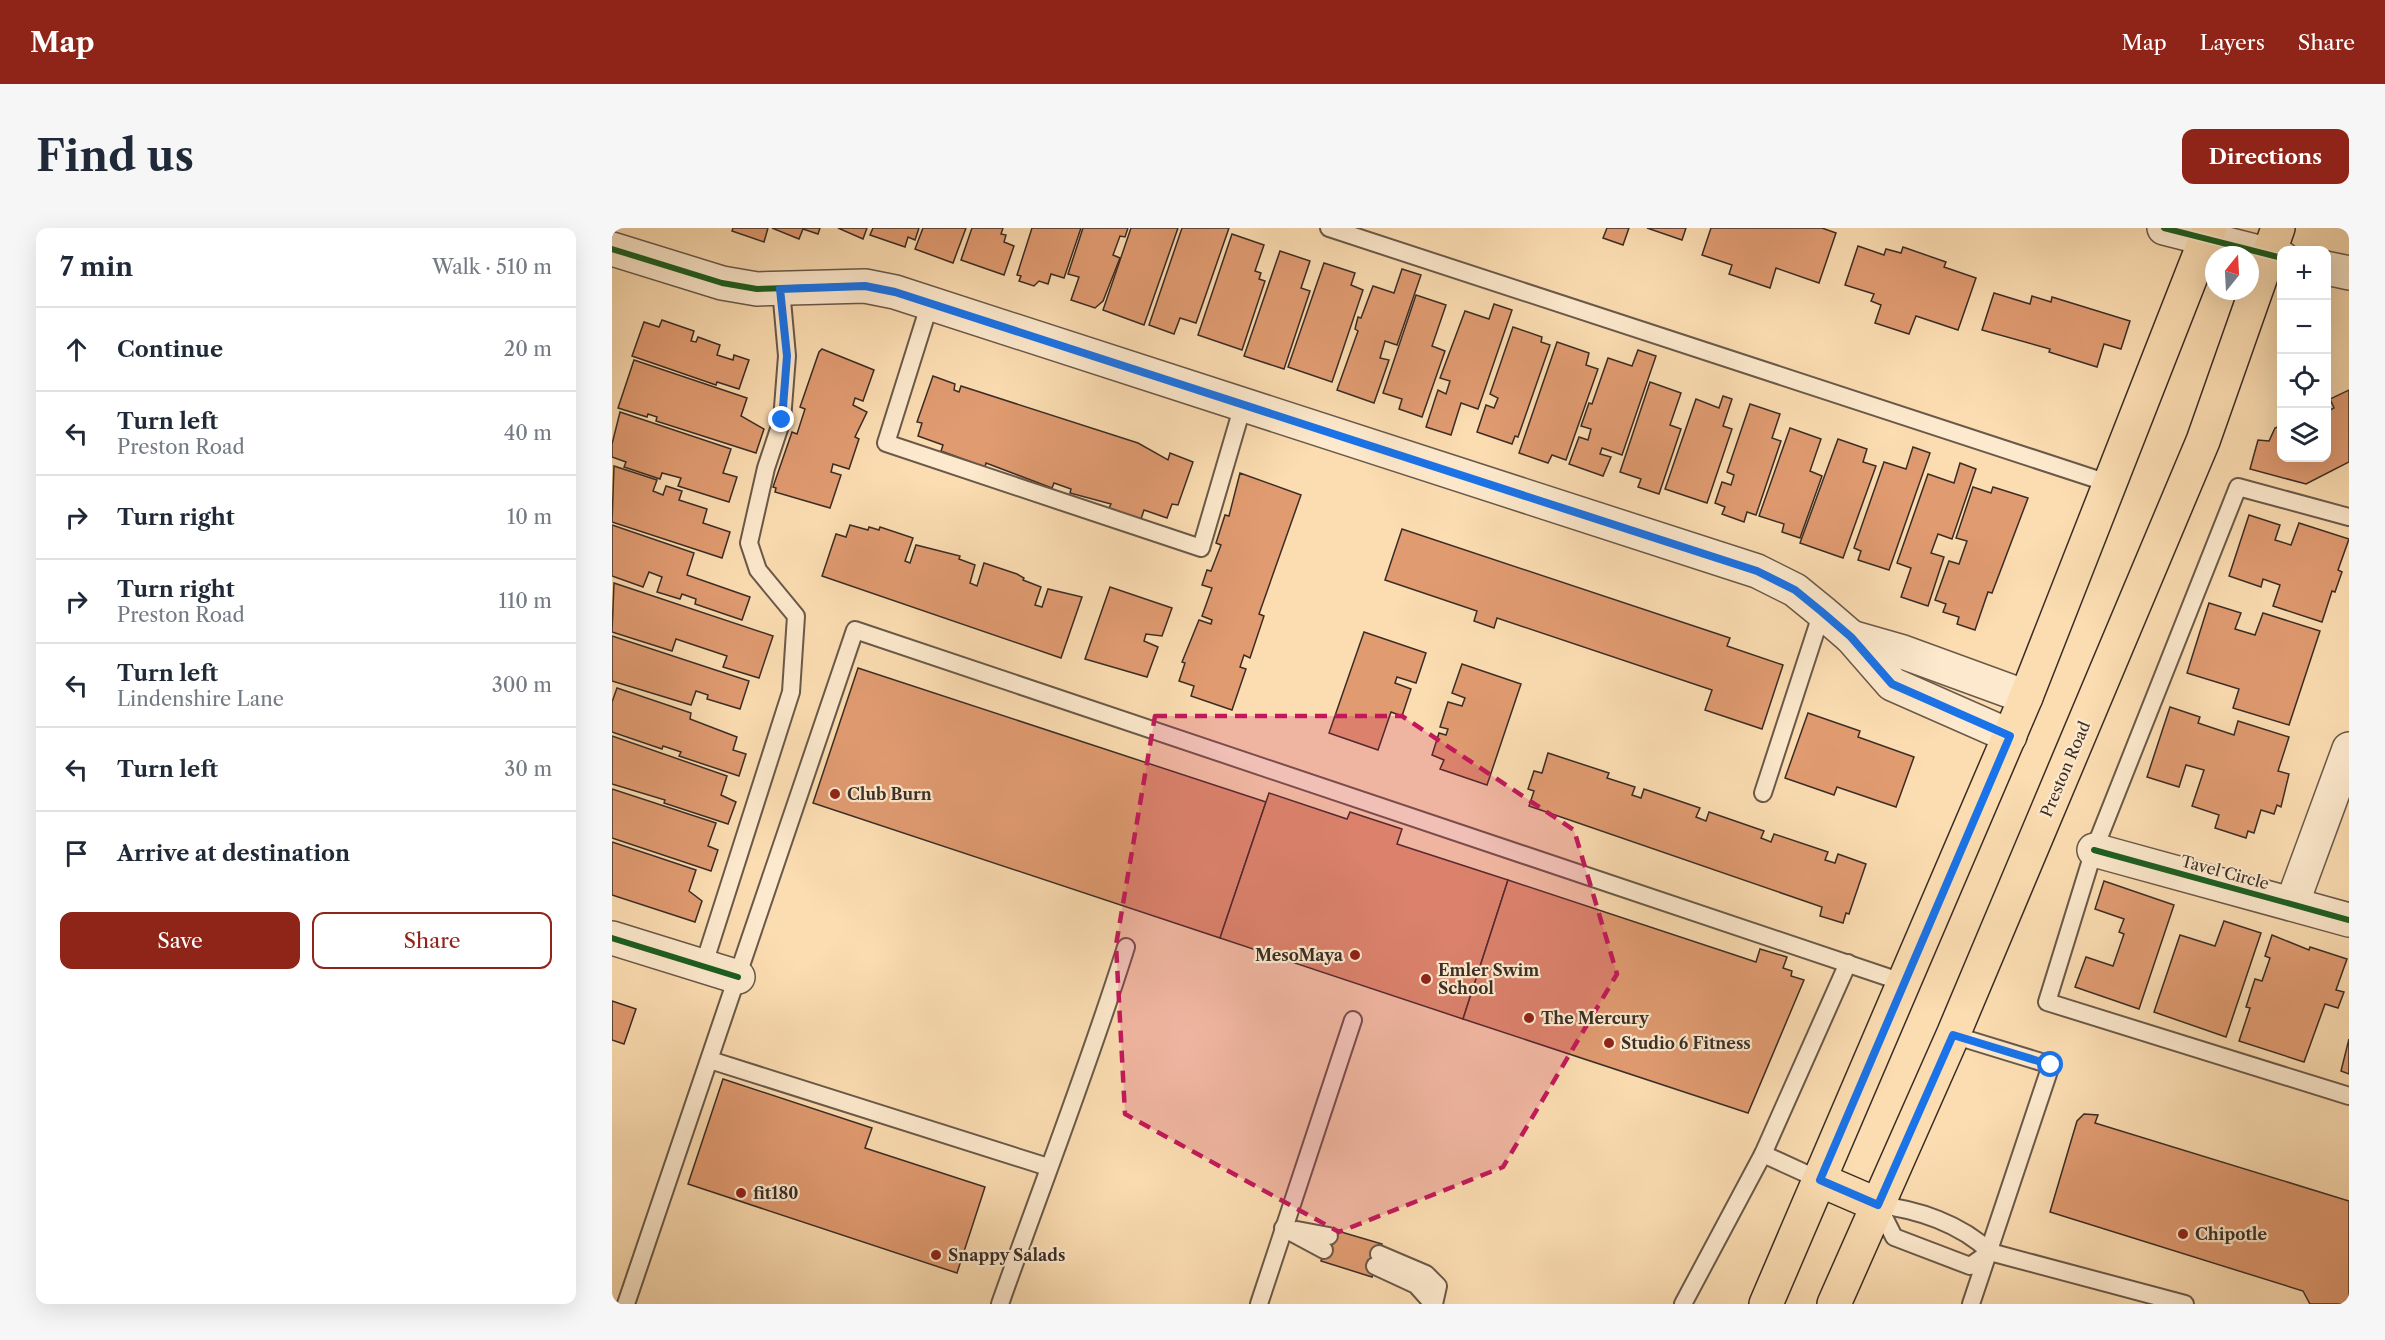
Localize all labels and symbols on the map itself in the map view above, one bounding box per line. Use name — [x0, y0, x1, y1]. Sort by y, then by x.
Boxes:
north arrow — [2205, 246, 2259, 300]
route end — [768, 406, 794, 432]
street label: Preston Road — [2036, 718, 2094, 820]
place label: Club Burn — [847, 784, 932, 804]
marker: Club Burn — [828, 787, 842, 801]
street label: Tavel Circle — [2179, 851, 2271, 893]
place label: MesoMaya — [1255, 945, 1344, 965]
marker: MesoMaya — [1348, 948, 1362, 962]
place label: Emler Swim School — [1438, 960, 1539, 998]
marker: Emler Swim School — [1419, 972, 1433, 986]
place label: The Mercury — [1541, 1008, 1650, 1028]
marker: The Mercury — [1522, 1011, 1536, 1025]
place label: Studio 6 Fitness — [1621, 1033, 1751, 1053]
marker: Studio 6 Fitness — [1602, 1036, 1616, 1050]
route start — [2037, 1051, 2063, 1077]
place label: fit180 — [753, 1183, 799, 1203]
marker: fit180 — [734, 1186, 748, 1200]
place label: Chipotle — [2195, 1224, 2268, 1244]
marker: Chipotle — [2176, 1227, 2190, 1241]
place label: Snappy Salads — [948, 1245, 1065, 1265]
marker: Snappy Salads — [929, 1248, 943, 1262]

